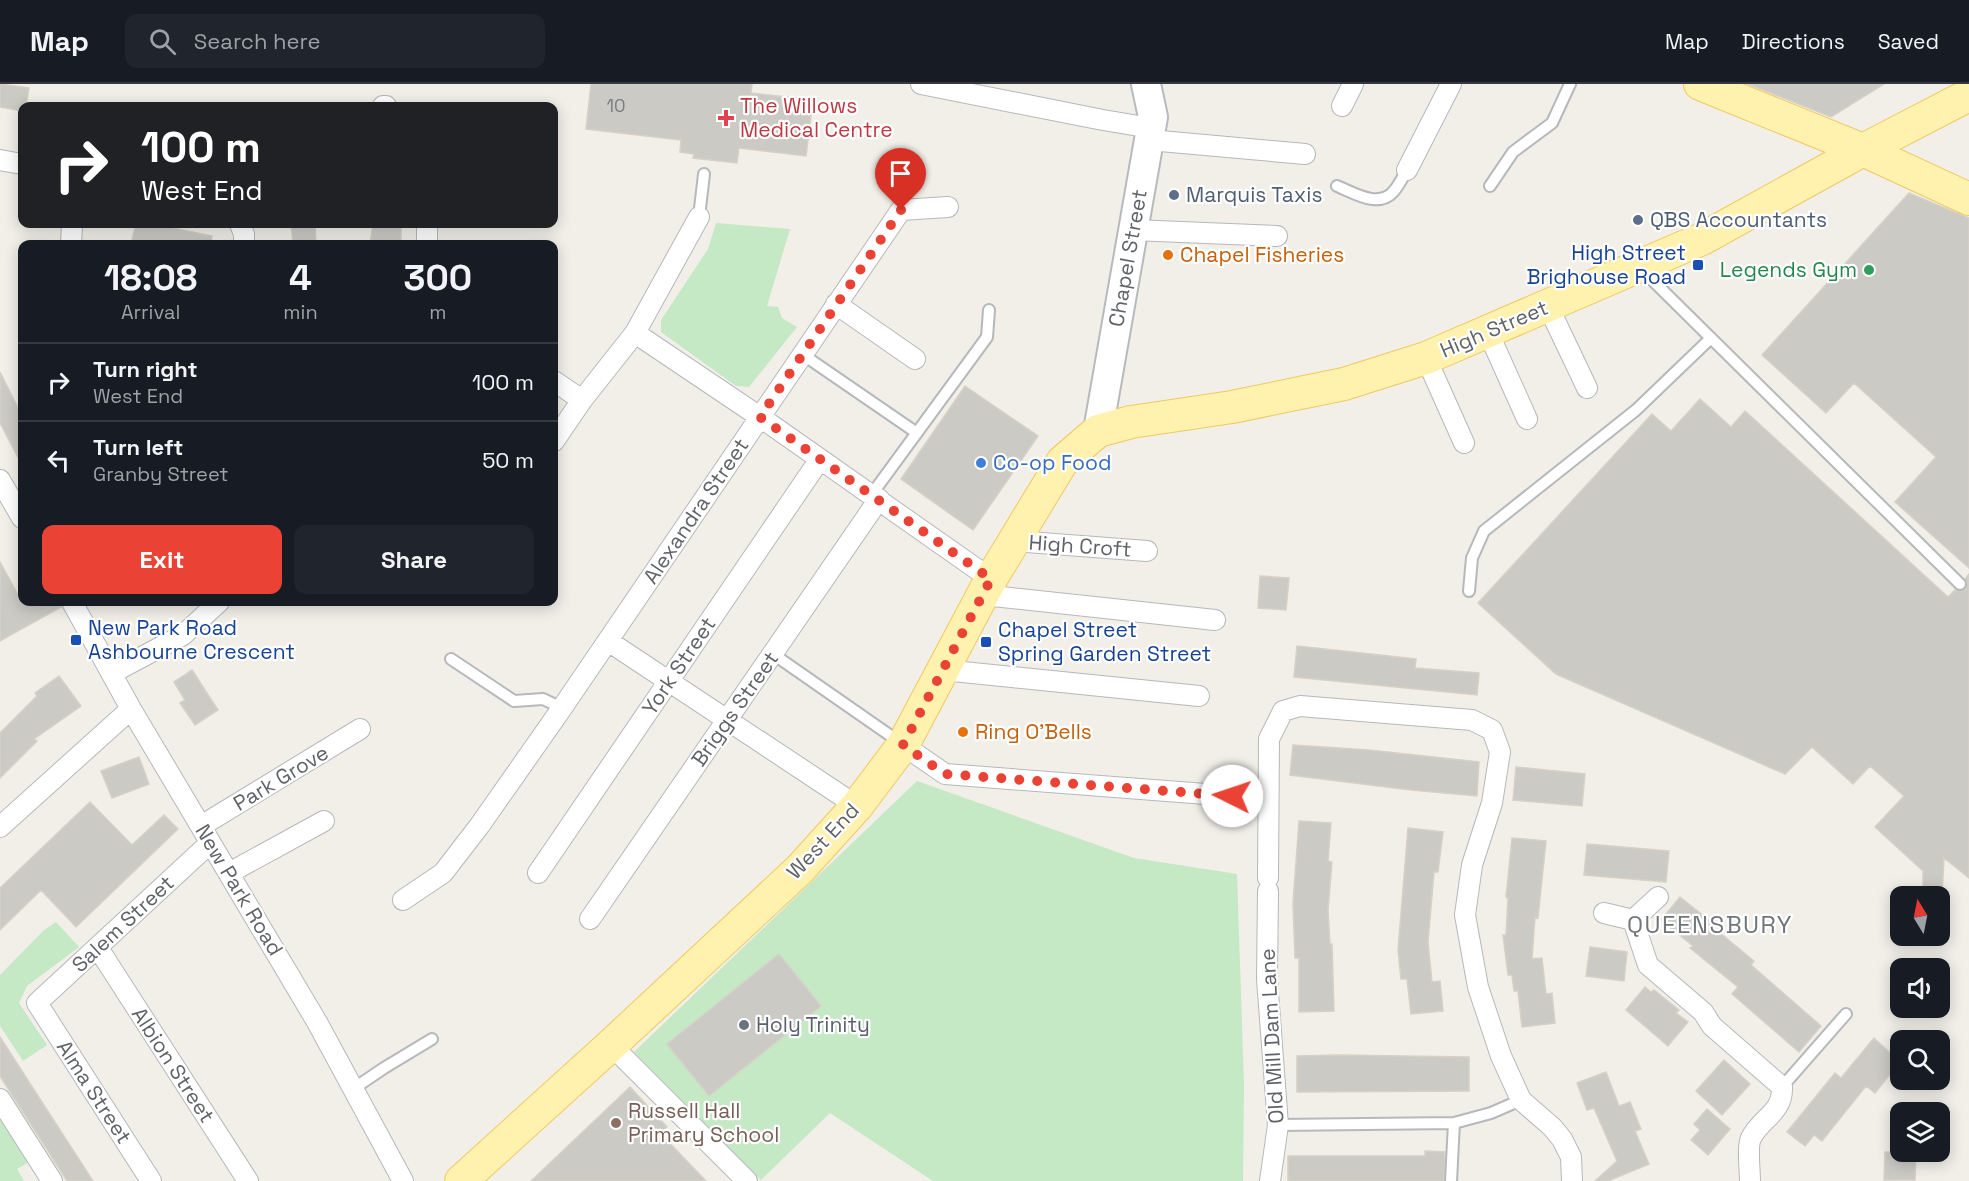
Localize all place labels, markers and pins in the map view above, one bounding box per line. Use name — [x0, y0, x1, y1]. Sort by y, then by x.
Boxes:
place label: The Willows Medical Centre — [740, 92, 893, 143]
marker: The Willows Medical Centre — [717, 109, 735, 127]
pin — [875, 148, 926, 210]
place label: Marquis Taxis — [1186, 181, 1322, 208]
marker: Marquis Taxis — [1167, 188, 1181, 202]
place label: QBS Accountants — [1650, 206, 1827, 233]
marker: QBS Accountants — [1631, 213, 1645, 227]
place label: High Street Brighouse Road — [1526, 239, 1686, 290]
place label: Chapel Fisheries — [1180, 241, 1344, 268]
marker: Chapel Fisheries — [1161, 248, 1175, 262]
place label: Legends Gym — [1720, 256, 1857, 283]
marker: High Street Brighouse Road — [1691, 258, 1705, 272]
marker: Legends Gym — [1862, 263, 1876, 277]
place label: Co-op Food — [993, 449, 1112, 476]
marker: Co-op Food — [974, 456, 988, 470]
place label: New Park Road Ashbourne Crescent — [88, 614, 295, 665]
place label: Chapel Street Spring Garden Street — [998, 616, 1211, 667]
marker: New Park Road Ashbourne Crescent — [69, 633, 83, 647]
marker: Chapel Street Spring Garden Street — [979, 635, 993, 649]
place label: Ring O'Bells — [975, 718, 1092, 745]
marker: Ring O'Bells — [956, 725, 970, 739]
place label: Holy Trinity — [756, 1011, 870, 1038]
marker: Holy Trinity — [737, 1018, 751, 1032]
place label: Russell Hall Primary School — [628, 1097, 779, 1148]
marker: Russell Hall Primary School — [609, 1116, 623, 1130]

